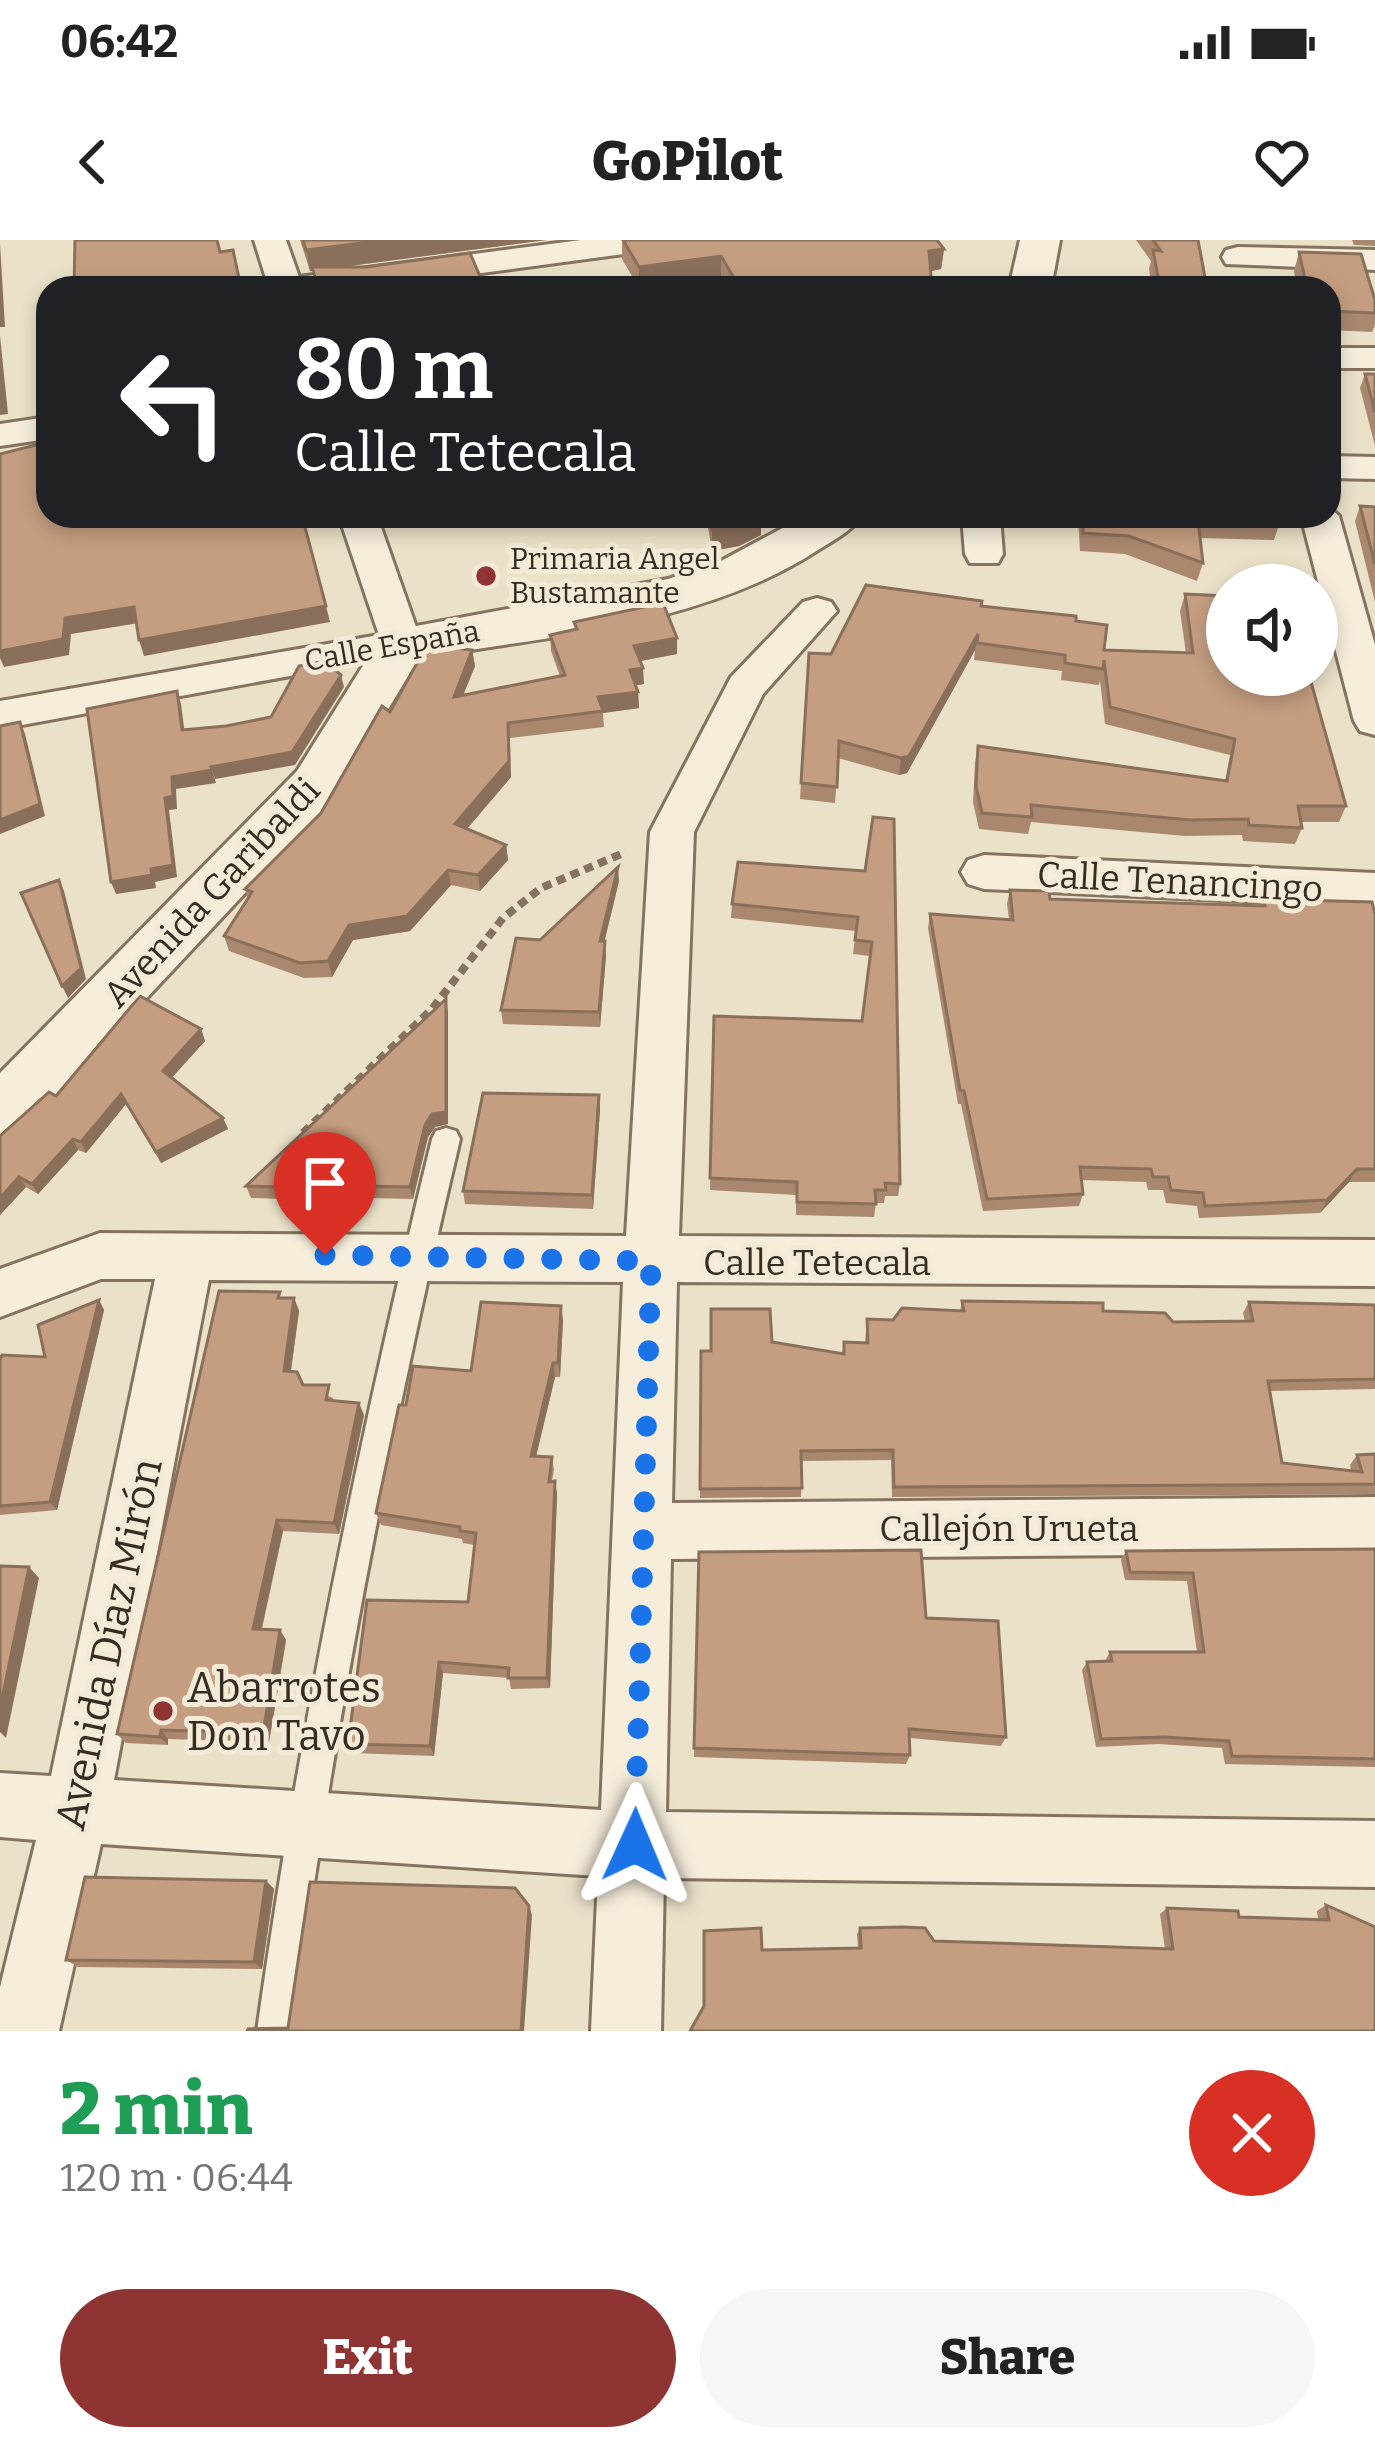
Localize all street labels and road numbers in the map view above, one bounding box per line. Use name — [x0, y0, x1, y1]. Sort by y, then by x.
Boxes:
street label: Calle España — [302, 613, 482, 679]
street label: Avenida Garibaldi — [94, 769, 329, 1017]
street label: Calle Tenancingo — [1036, 853, 1324, 911]
street label: Calle Tetecala — [703, 1241, 931, 1285]
street label: Avenida Díaz Mirón — [45, 1454, 173, 1834]
street label: Callejón Urueta — [879, 1507, 1139, 1551]

